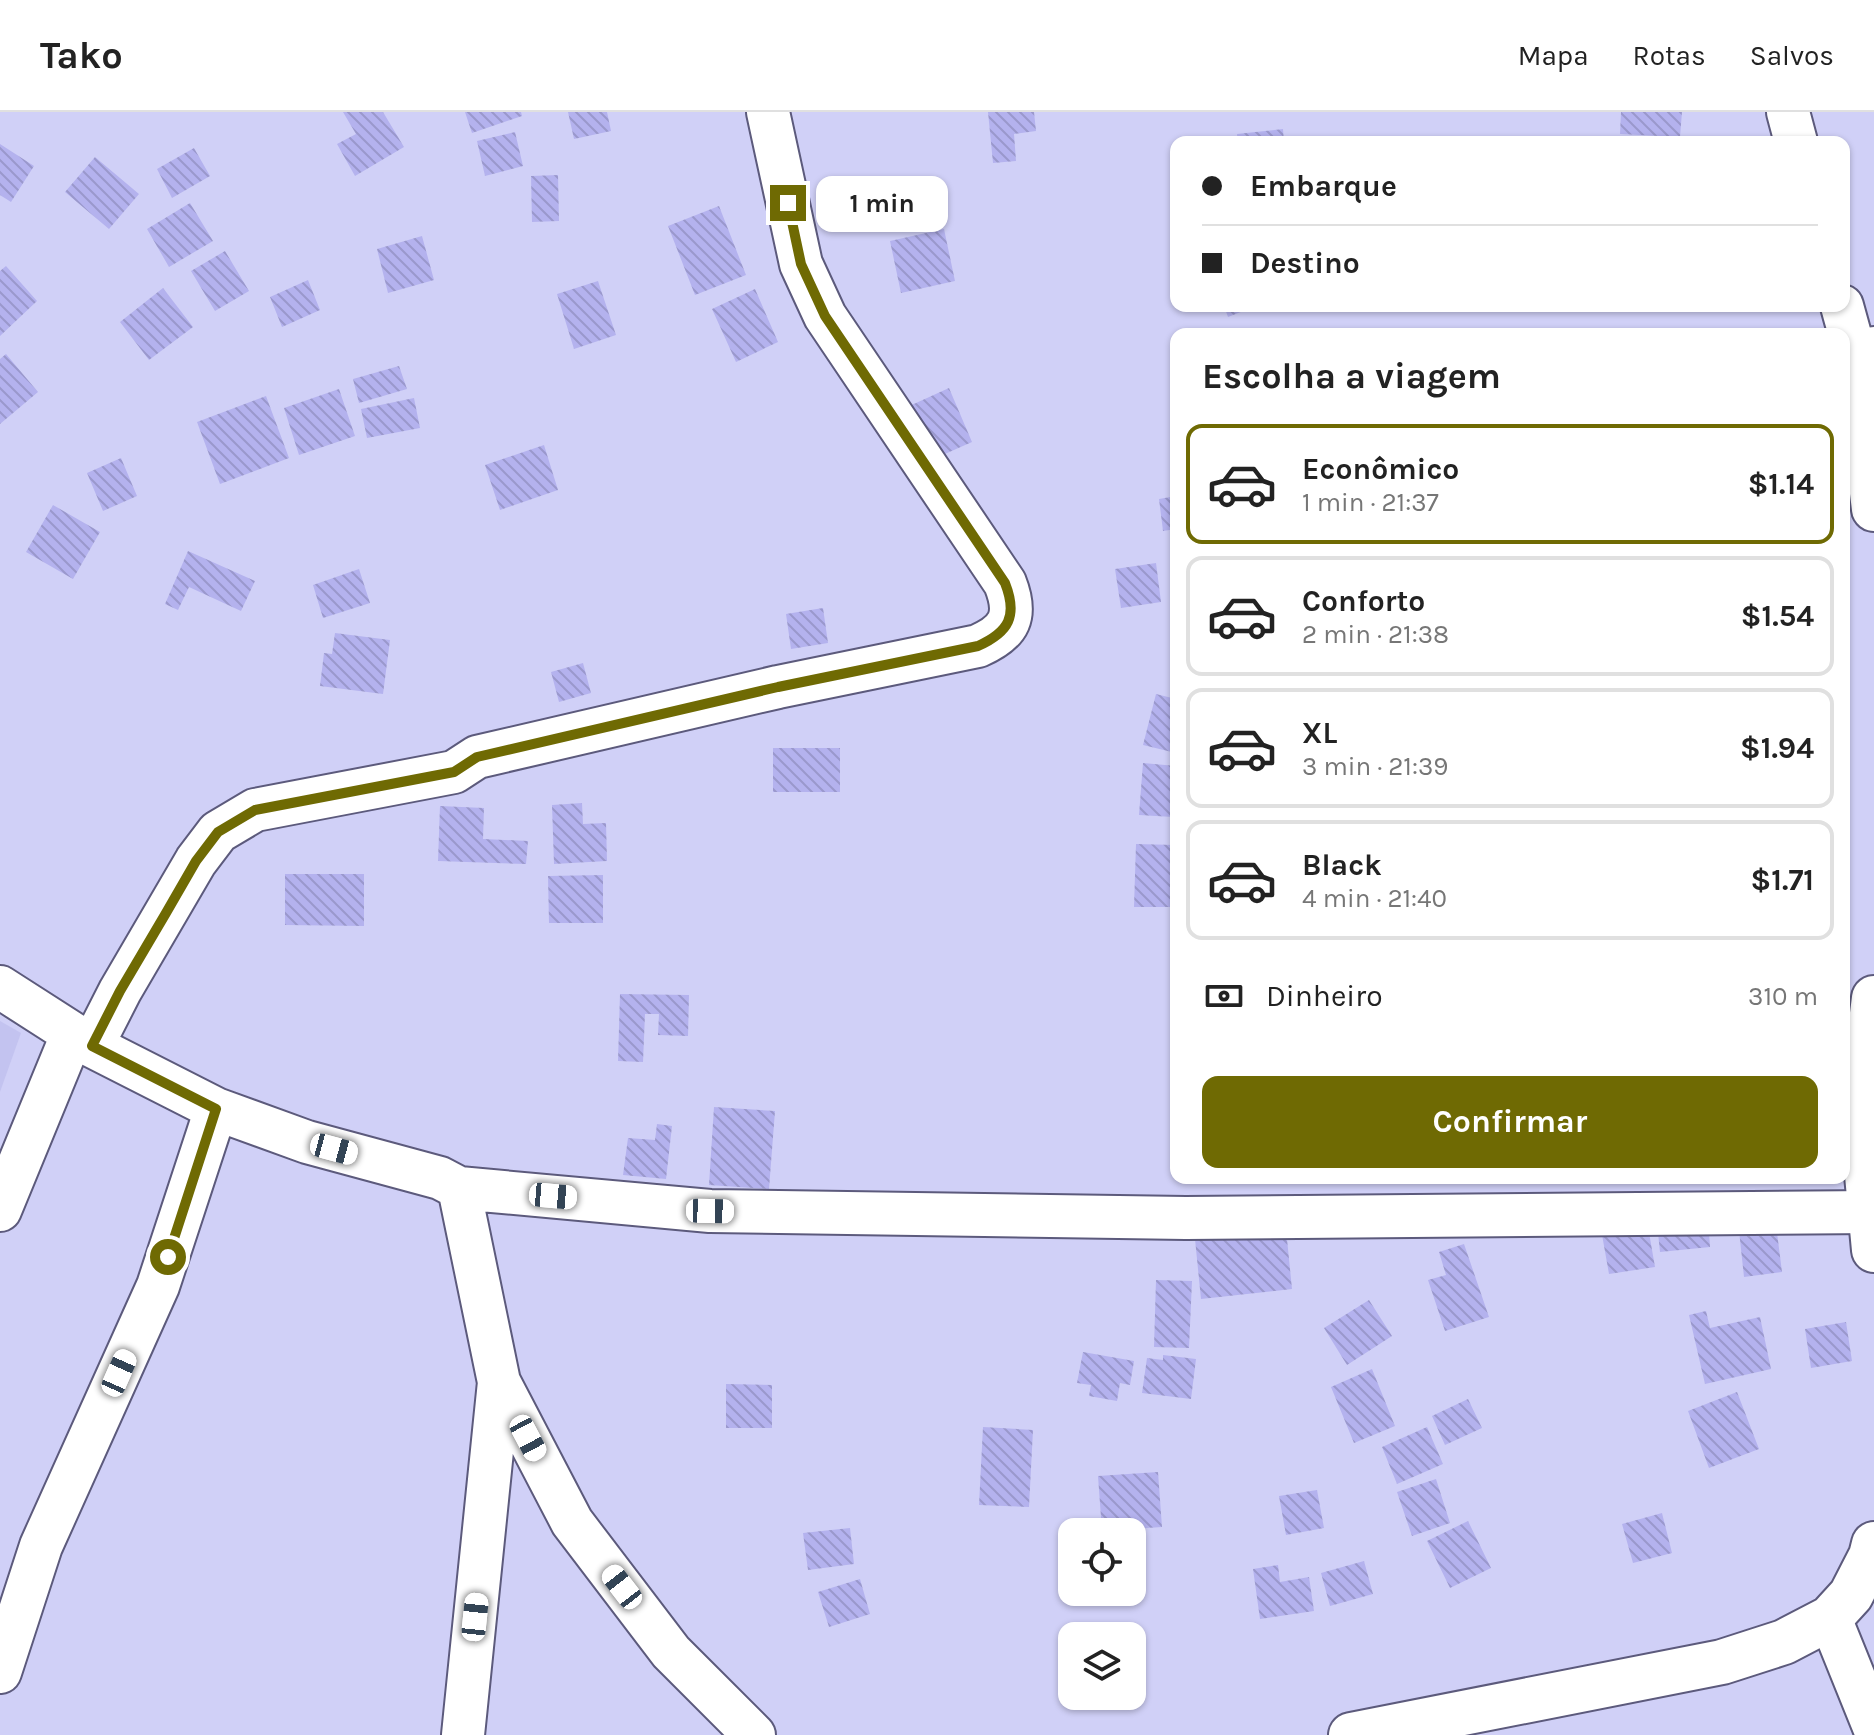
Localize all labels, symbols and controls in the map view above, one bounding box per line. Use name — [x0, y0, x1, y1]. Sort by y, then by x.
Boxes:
text: Tako — [40, 33, 123, 78]
text: Mapa — [1518, 39, 1589, 72]
text: Rotas — [1633, 39, 1706, 72]
text: Salvos — [1750, 39, 1834, 72]
text: Embarque — [1250, 168, 1397, 204]
callout: 1 min — [816, 175, 948, 231]
route end — [770, 185, 806, 221]
text: 1 min — [849, 188, 915, 219]
text: Destino — [1250, 245, 1360, 281]
text: Escolha a viagem — [1202, 355, 1501, 397]
icon: car — [1206, 448, 1278, 520]
text: Econômico — [1302, 451, 1459, 487]
text: $1.14 — [1748, 466, 1814, 502]
text: 1 min · 21:37 — [1302, 487, 1439, 518]
icon: car — [1206, 580, 1278, 652]
text: Conforto — [1302, 583, 1425, 619]
text: $1.54 — [1741, 598, 1814, 634]
text: 2 min · 21:38 — [1302, 619, 1449, 650]
icon: car — [1206, 712, 1278, 784]
text: XL — [1302, 715, 1337, 751]
text: $1.94 — [1740, 730, 1814, 766]
text: 3 min · 21:39 — [1302, 751, 1448, 782]
icon: car — [1206, 844, 1278, 916]
text: Black — [1302, 847, 1382, 883]
text: $1.71 — [1751, 862, 1814, 898]
text: 4 min · 21:40 — [1302, 883, 1447, 914]
icon: cash — [1202, 974, 1246, 1018]
text: Dinheiro — [1266, 978, 1383, 1014]
text: 310 m — [1748, 981, 1818, 1012]
button: Confirmar — [1202, 1076, 1818, 1168]
car — [308, 1131, 360, 1167]
car — [528, 1182, 578, 1210]
car — [686, 1199, 734, 1223]
route start — [150, 1239, 186, 1275]
car — [98, 1346, 140, 1400]
car — [506, 1411, 550, 1465]
map controls — [1058, 1518, 1146, 1710]
button: locate — [1058, 1518, 1146, 1606]
car — [598, 1561, 646, 1613]
car — [461, 1592, 489, 1642]
button: layers — [1058, 1622, 1146, 1710]

